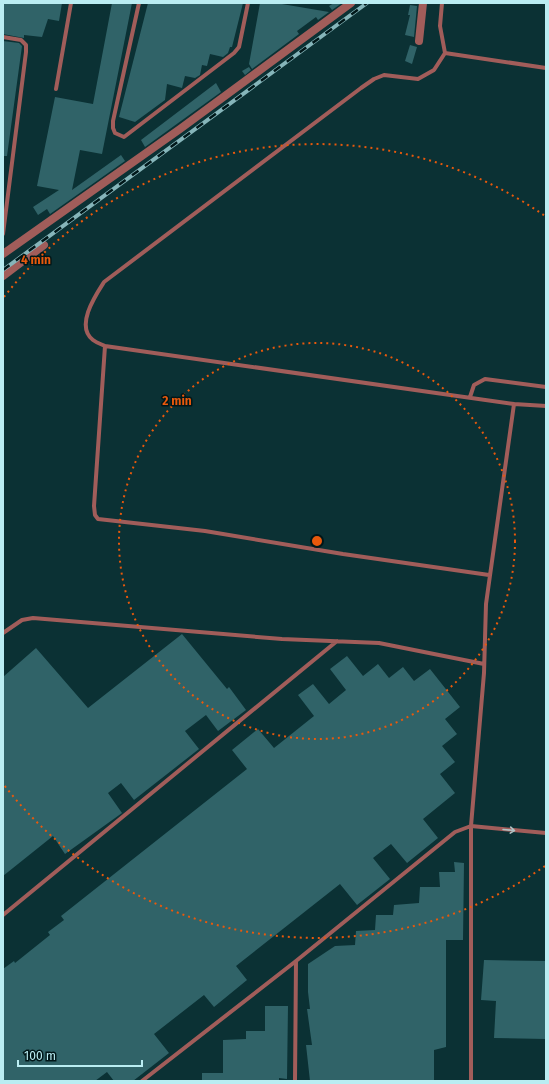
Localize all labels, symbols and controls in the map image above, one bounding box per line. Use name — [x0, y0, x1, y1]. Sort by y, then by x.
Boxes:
text: 4 min — [21, 253, 51, 267]
text: 2 min — [162, 394, 192, 408]
centre of rings — [310, 534, 324, 548]
one-way arrow — [502, 826, 515, 833]
scale bar — [18, 1042, 142, 1068]
text: 100 m — [24, 1049, 56, 1063]

